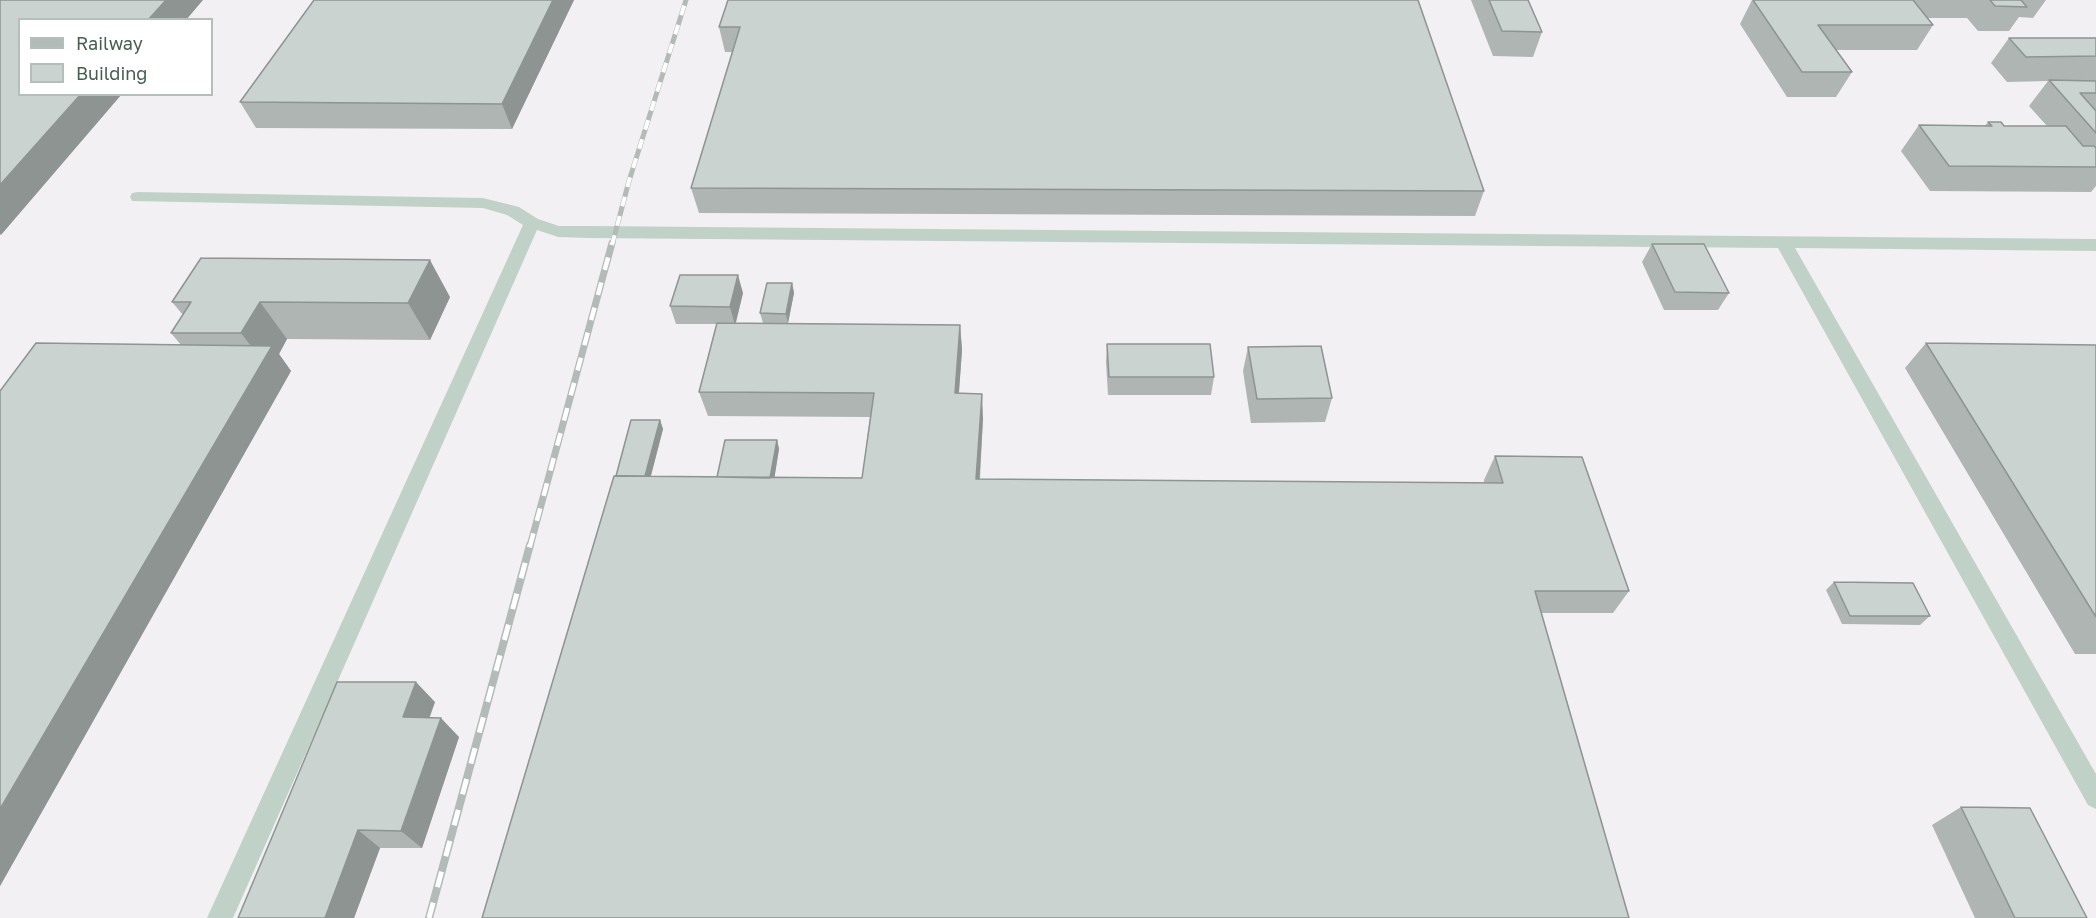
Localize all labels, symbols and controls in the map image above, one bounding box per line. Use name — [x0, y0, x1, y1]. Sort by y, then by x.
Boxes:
legend — [18, 18, 213, 96]
text: Railway — [76, 32, 143, 54]
text: Building — [76, 62, 147, 84]

